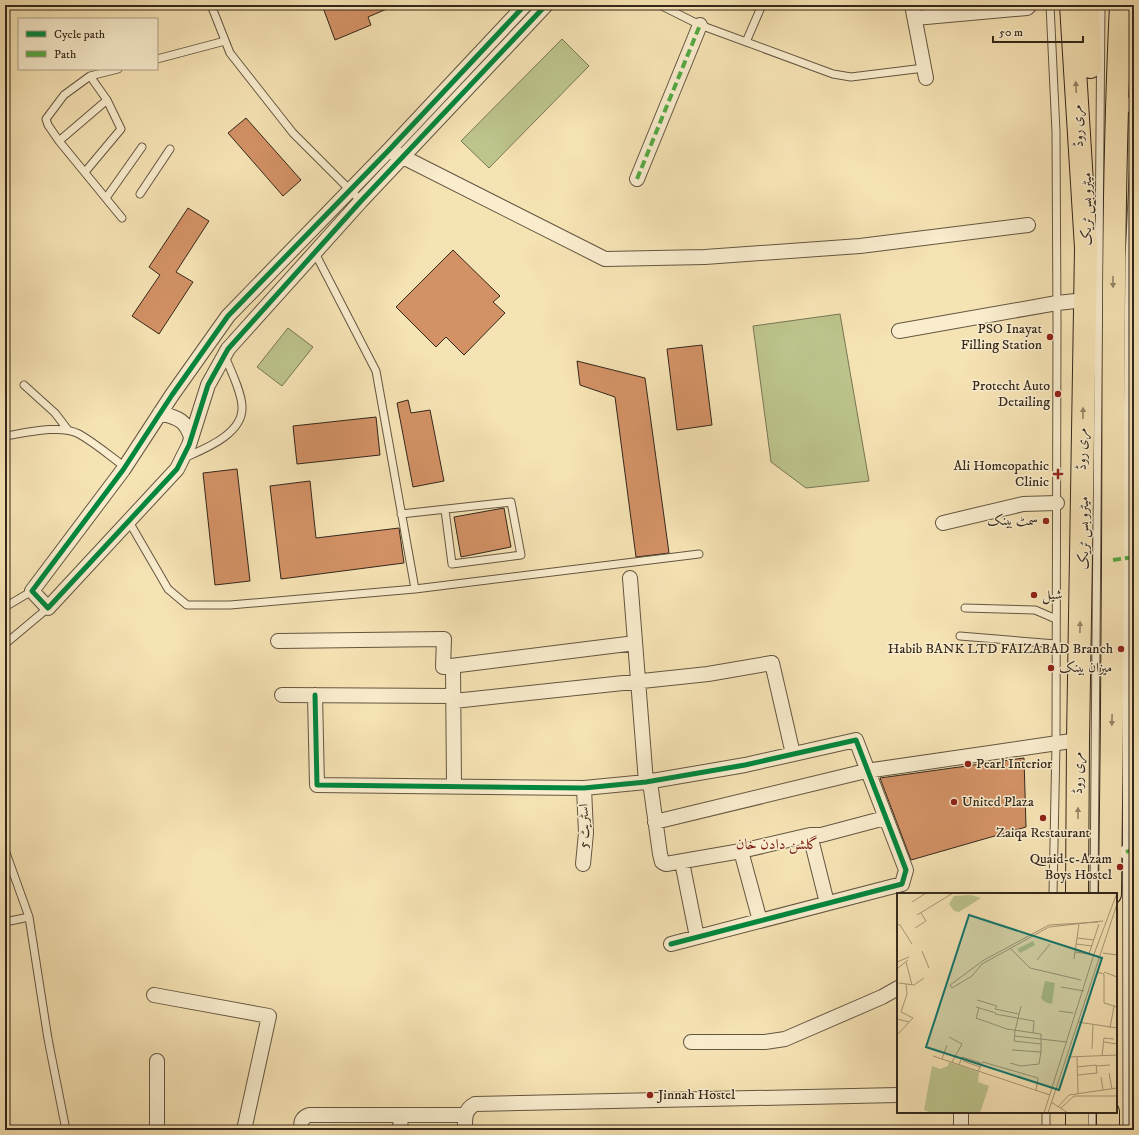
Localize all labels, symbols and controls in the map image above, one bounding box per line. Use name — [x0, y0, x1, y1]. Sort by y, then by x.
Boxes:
legend — [18, 18, 158, 70]
scale bar — [993, 18, 1083, 44]
text: 50 m — [999, 25, 1023, 40]
text: Cycle path — [54, 27, 106, 42]
text: Path — [54, 47, 77, 62]
one-way arrow — [1073, 81, 1080, 93]
street label: مری روڈ — [1068, 104, 1088, 148]
street label: میٹرو بس ٹریک — [1078, 172, 1096, 246]
one-way arrow — [1110, 276, 1116, 289]
place label: PSO Inayat Filling Station — [961, 320, 1043, 354]
marker: PSO Inayat Filling Station — [1045, 332, 1055, 342]
place label: Protecht Auto Detailing — [972, 377, 1050, 411]
marker: Protecht Auto Detailing — [1053, 389, 1063, 399]
one-way arrow — [1080, 406, 1086, 419]
street label: مری روڈ — [1073, 427, 1091, 470]
place label: Ali Homeopathic Clinic — [953, 457, 1049, 491]
marker: Ali Homeopathic Clinic — [1052, 468, 1064, 480]
street label: میٹرو بس ٹریک — [1075, 496, 1093, 570]
place label: سمٹ بینک — [987, 512, 1038, 530]
marker: سمٹ بینک — [1041, 516, 1051, 526]
place label: شیل — [1042, 586, 1062, 605]
marker: شیل — [1029, 590, 1039, 600]
one-way arrow — [1076, 621, 1083, 633]
place label: Habib BANK LTD FAIZABAD Branch — [888, 640, 1114, 658]
marker: Habib BANK LTD FAIZABAD Branch — [1116, 644, 1126, 654]
place label: میزان بینک — [1059, 659, 1112, 677]
marker: میزان بینک — [1046, 663, 1056, 673]
one-way arrow — [1109, 714, 1115, 727]
street label: مری روڈ — [1069, 752, 1087, 794]
place label: Pearl Interior — [976, 755, 1053, 773]
marker: Pearl Interior — [963, 759, 973, 769]
place label: United Plaza — [962, 793, 1034, 811]
marker: United Plaza — [949, 797, 959, 807]
street label: اسٹریٹ 5 — [575, 804, 593, 848]
one-way arrow — [1075, 806, 1081, 819]
marker: Zaiqa Restaurant — [1038, 813, 1048, 823]
place label: Zaiqa Restaurant — [996, 824, 1091, 842]
district label: گلشن دادن خان — [736, 835, 818, 854]
place label: Quaid-e-Azam Boys Hostel — [1030, 850, 1113, 884]
marker: Quaid-e-Azam Boys Hostel — [1115, 862, 1125, 872]
inset map — [897, 893, 1117, 1113]
place label: Jinnah Hostel — [656, 1086, 736, 1104]
marker: Jinnah Hostel — [645, 1090, 655, 1100]

